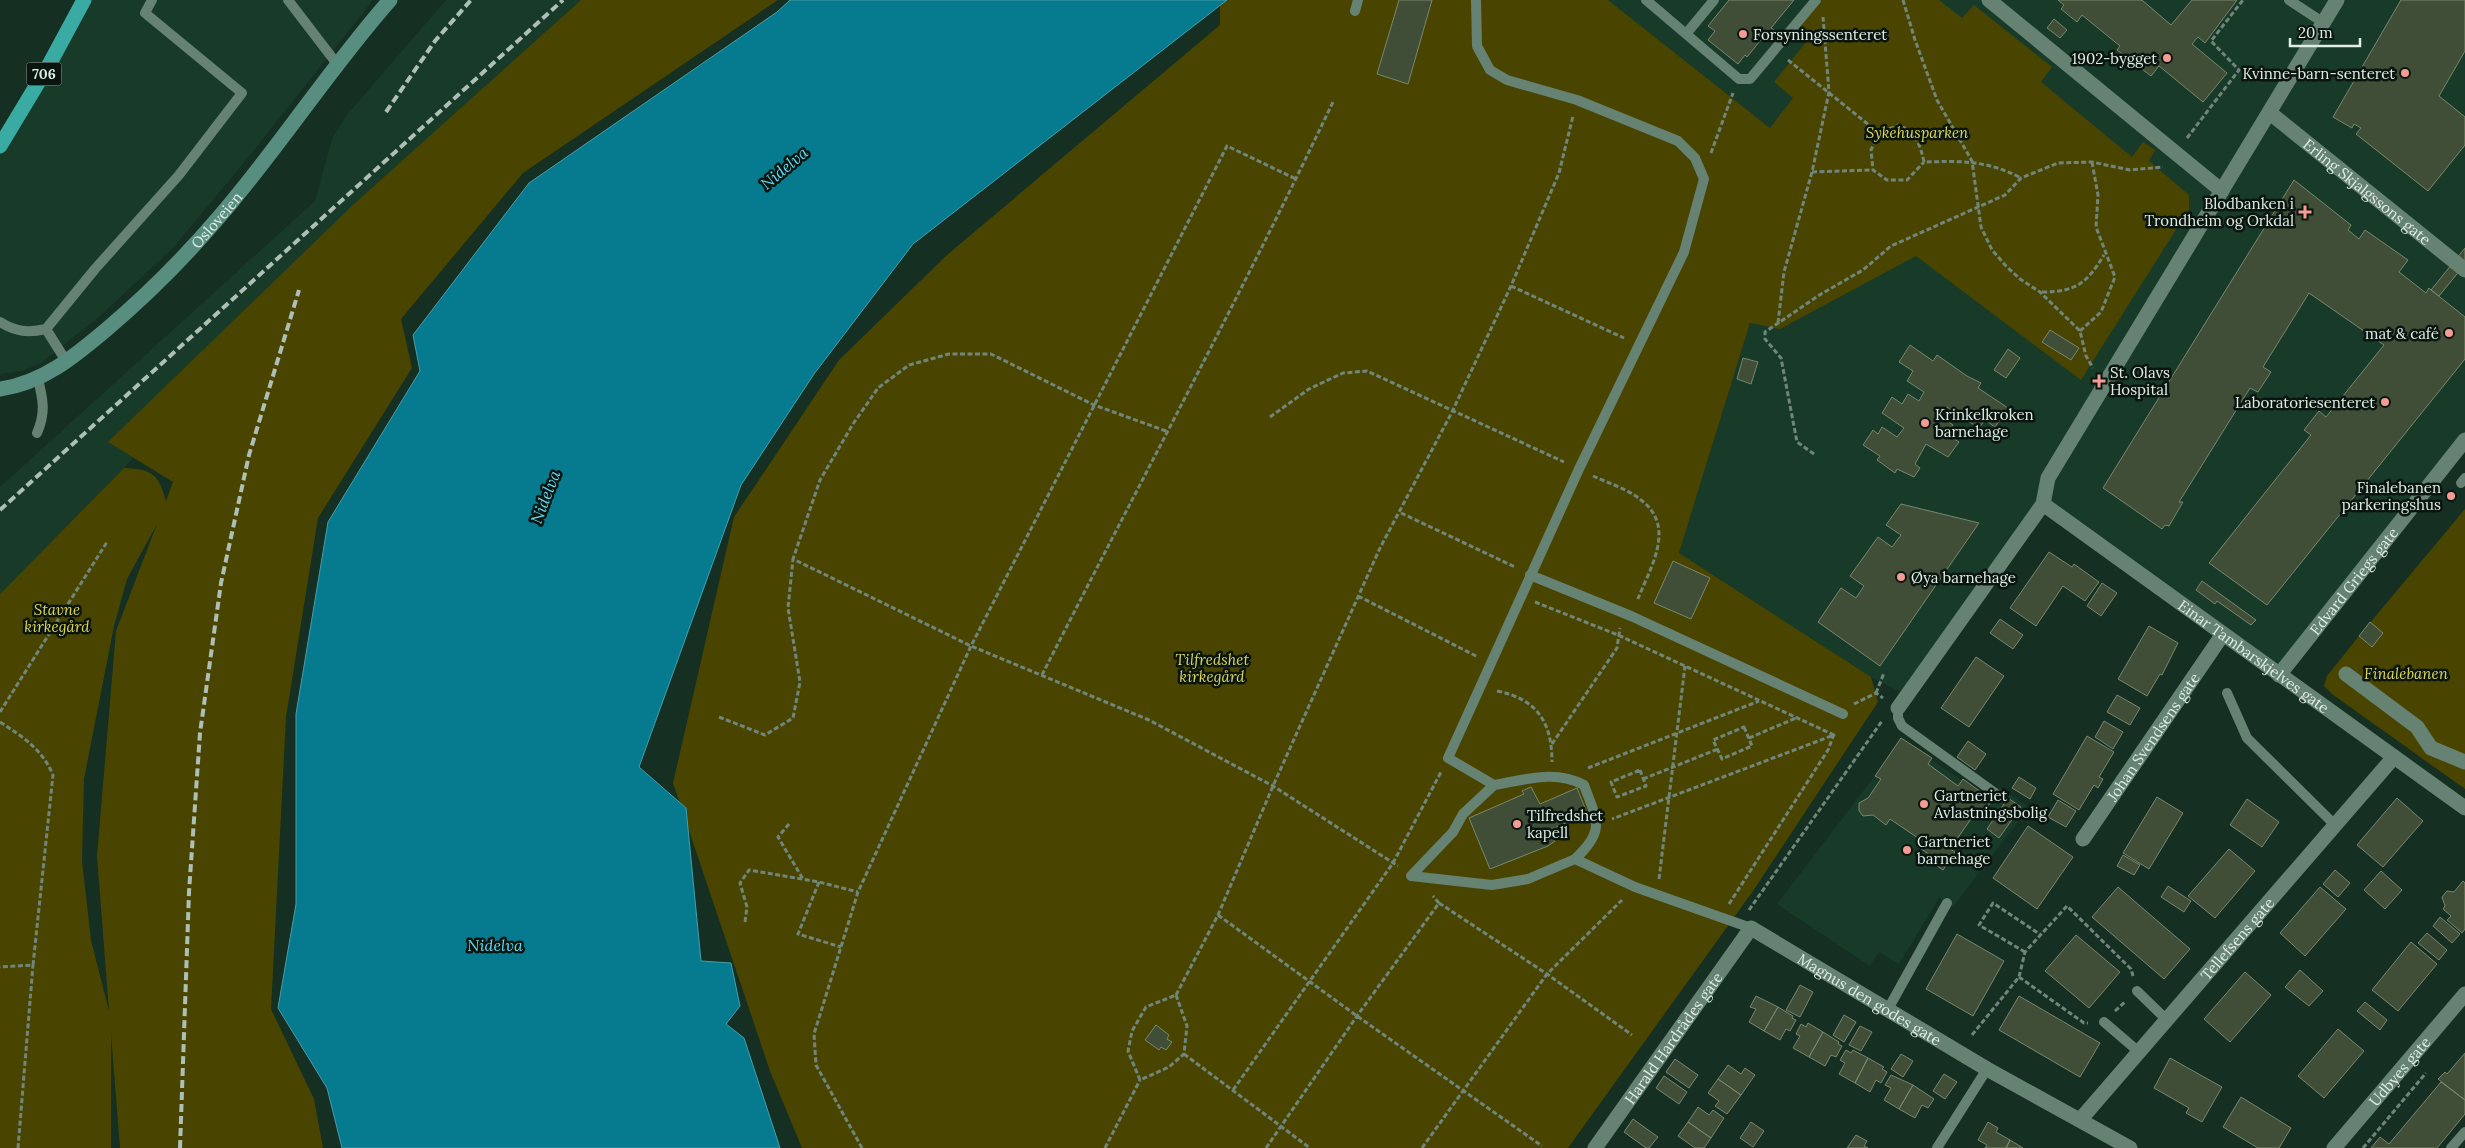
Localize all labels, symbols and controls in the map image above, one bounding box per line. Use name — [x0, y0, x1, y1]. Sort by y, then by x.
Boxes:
scale bar — [2290, 15, 2360, 47]
text: 20 m — [2298, 23, 2333, 42]
place label: Forsyningssenteret — [1753, 25, 1887, 44]
marker: Forsyningssenteret — [1737, 28, 1749, 40]
place label: 1902-bygget — [2072, 49, 2157, 68]
marker: 1902-bygget — [2161, 52, 2173, 64]
road number: 706 — [27, 62, 62, 86]
place label: Kvinne-barn-senteret — [2242, 64, 2395, 83]
marker: Kvinne-barn-senteret — [2399, 67, 2411, 79]
park label: Sykehusparken — [1866, 123, 1969, 142]
street label: Erling Skjalgssons gate — [2300, 134, 2435, 249]
water label: Nidelva — [756, 142, 812, 194]
street label: Osloveien — [187, 188, 246, 252]
place label: Blodbanken i Trondheim og Orkdal — [2145, 194, 2294, 230]
marker: Blodbanken i Trondheim og Orkdal — [2298, 205, 2312, 219]
place label: mat & café — [2365, 324, 2439, 343]
marker: mat & café — [2443, 327, 2455, 339]
place label: St. Olavs Hospital — [2110, 363, 2170, 399]
marker: St. Olavs Hospital — [2092, 374, 2106, 388]
place label: Laboratoriesenteret — [2235, 393, 2375, 412]
marker: Laboratoriesenteret — [2379, 396, 2391, 408]
place label: Krinkelkroken barnehage — [1935, 405, 2034, 441]
marker: Krinkelkroken barnehage — [1919, 417, 1931, 429]
water label: Nidelva — [526, 467, 564, 527]
place label: Finalebanen parkeringshus — [2342, 478, 2441, 514]
marker: Finalebanen parkeringshus — [2445, 490, 2457, 502]
street label: Edvard Griegs gate — [2305, 523, 2402, 639]
place label: Øya barnehage — [1911, 568, 2016, 587]
marker: Øya barnehage — [1895, 571, 1907, 583]
street label: Einar Tambarskjelves gate — [2175, 595, 2333, 717]
park label: Stavne kirkegård — [24, 600, 90, 636]
park label: Tilfredshet kirkegård — [1175, 650, 1249, 686]
park label: Finalebanen — [2364, 664, 2449, 683]
street label: Johan Svendsens gate — [2102, 669, 2203, 805]
place label: Gartneriet Avlastningsbolig — [1933, 786, 2048, 822]
marker: Gartneriet Avlastningsbolig — [1918, 798, 1930, 810]
place label: Tilfredshet kapell — [1527, 806, 1603, 842]
marker: Tilfredshet kapell — [1511, 818, 1523, 830]
place label: Gartneriet barnehage — [1917, 832, 1991, 868]
marker: Gartneriet barnehage — [1901, 844, 1913, 856]
street label: Tellefsens gate — [2196, 893, 2278, 984]
water label: Nidelva — [467, 935, 523, 955]
street label: Magnus den godes gate — [1794, 949, 1945, 1049]
street label: Harald Hardrådes gate — [1620, 968, 1726, 1108]
street label: Udbyes gate — [2365, 1032, 2434, 1110]

